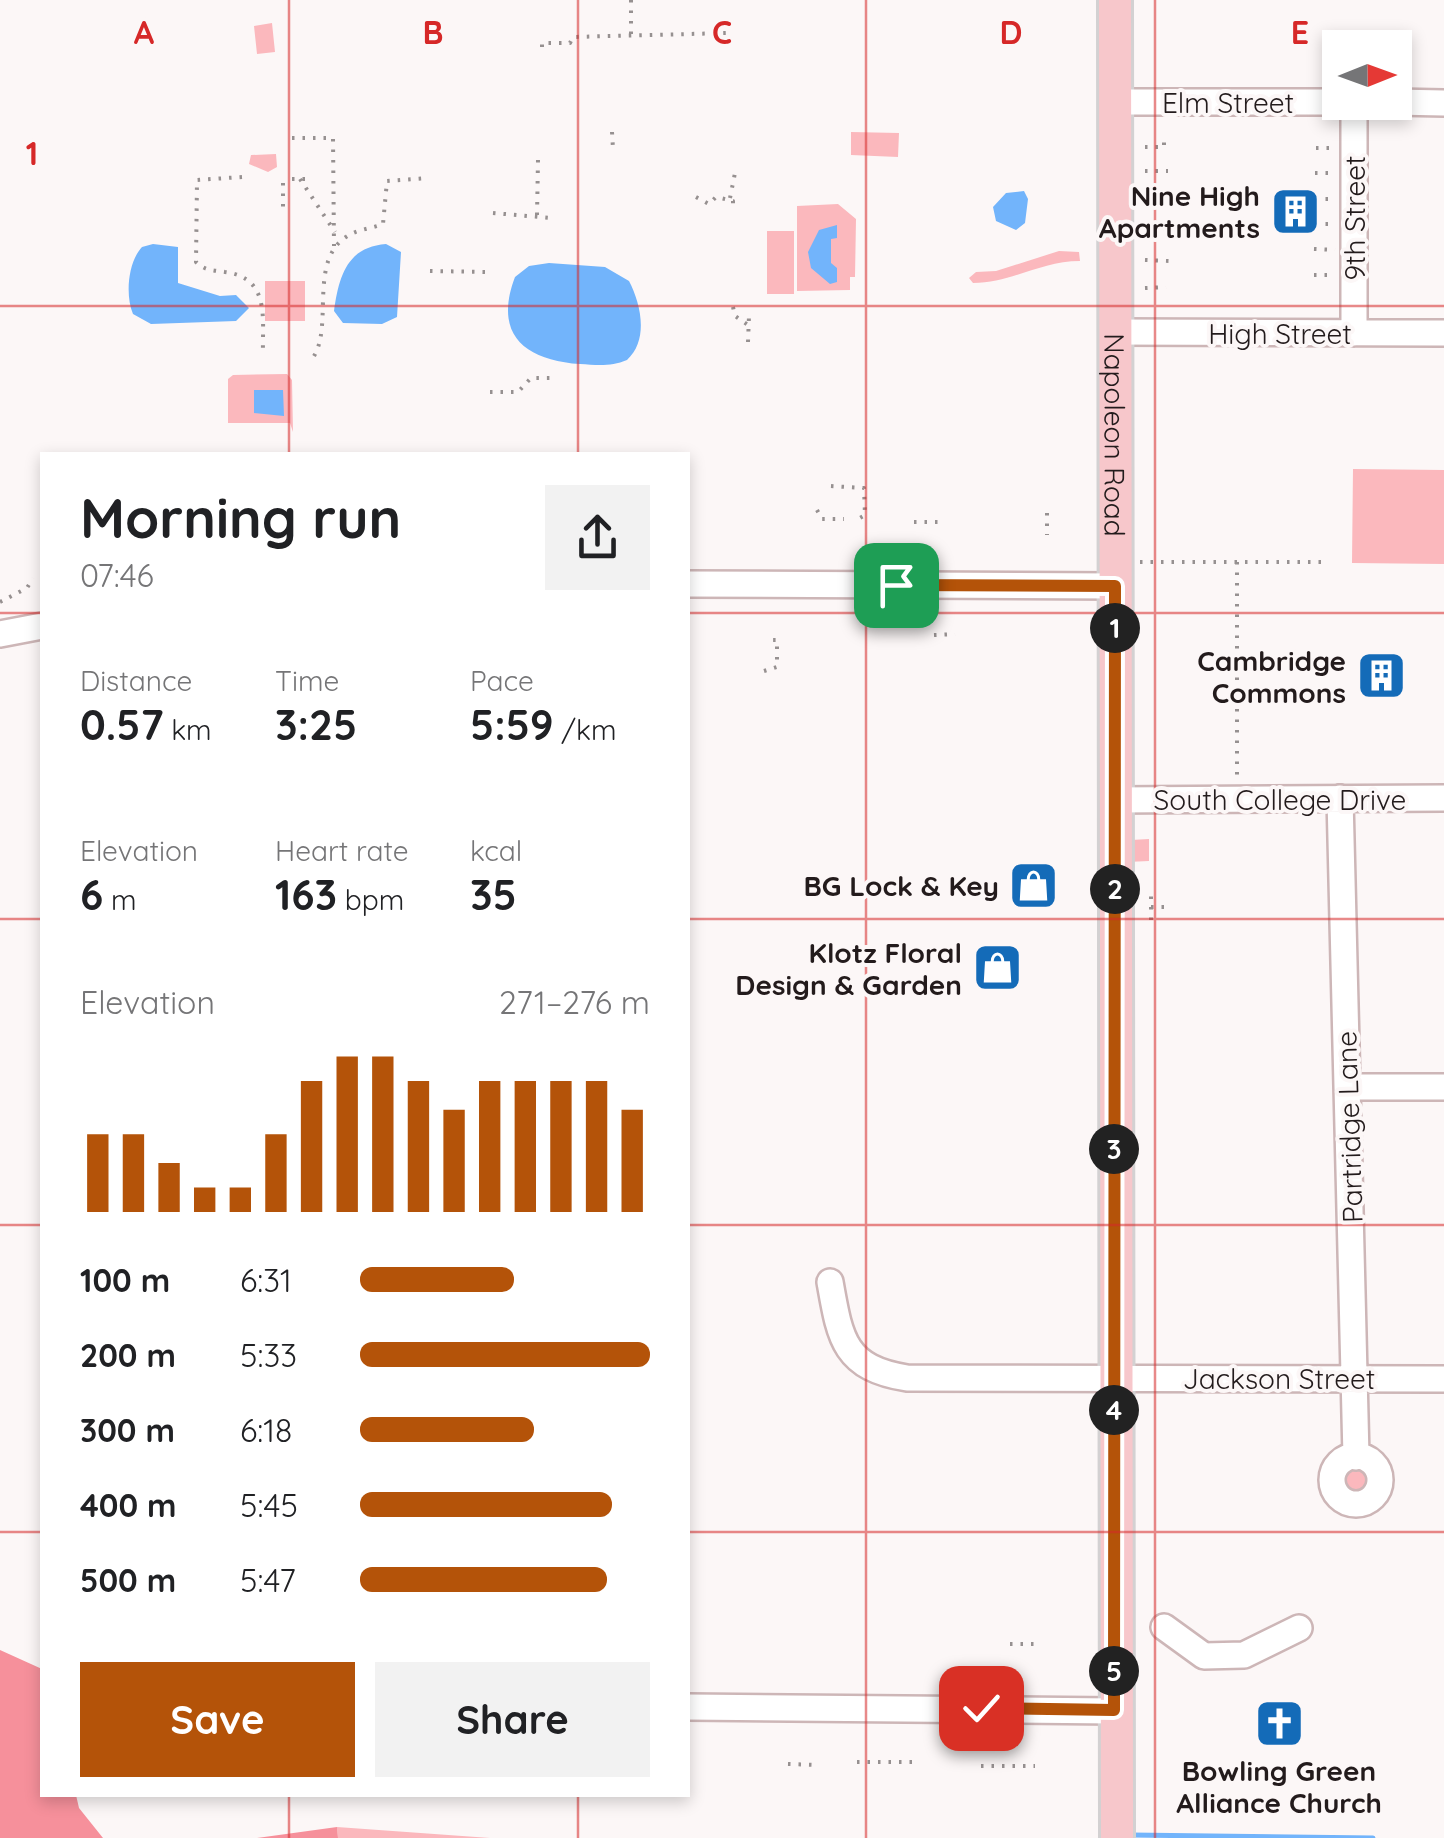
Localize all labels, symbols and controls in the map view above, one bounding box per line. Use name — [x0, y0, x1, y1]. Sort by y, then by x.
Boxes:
text: A — [134, 12, 155, 52]
text: B — [423, 12, 443, 52]
text: C — [712, 12, 732, 52]
text: D — [1000, 12, 1022, 52]
text: E — [1291, 12, 1309, 52]
north arrow — [1322, 30, 1412, 120]
map controls — [1322, 30, 1412, 120]
street label: Elm Street — [1162, 85, 1294, 120]
text: 1 — [26, 133, 38, 173]
street label: 9th Street — [1337, 155, 1372, 281]
place label: Nine High Apartments — [1099, 178, 1260, 245]
building icon: Nine High Apartments — [1269, 185, 1321, 237]
street label: High Street — [1208, 316, 1352, 351]
street label: Napoleon Road — [1098, 333, 1133, 537]
text: Morning run — [80, 483, 401, 552]
button: share — [545, 485, 650, 590]
pin — [854, 543, 939, 628]
text: 07:46 — [80, 555, 154, 595]
icon: arrive — [869, 558, 924, 613]
pin: 1 — [1090, 603, 1140, 653]
text: 1 — [1110, 610, 1120, 645]
place label: Cambridge Commons — [1197, 643, 1346, 710]
building icon: Cambridge Commons — [1355, 650, 1407, 702]
text: Distance — [80, 663, 192, 698]
text: Time — [275, 663, 339, 698]
text: Pace — [470, 663, 534, 698]
text: 0.57 — [80, 698, 164, 751]
text: 3:25 — [275, 698, 357, 751]
text: 5:59 — [470, 698, 554, 751]
text: km — [164, 712, 212, 747]
text: /km — [554, 712, 617, 747]
street label: South College Drive — [1154, 782, 1406, 817]
text: Elevation — [80, 833, 198, 868]
text: Heart rate — [275, 833, 409, 868]
text: kcal — [470, 833, 522, 868]
shop icon: BG Lock & Key — [1008, 859, 1060, 911]
pin: 2 — [1090, 864, 1140, 914]
text: 6 — [80, 868, 103, 921]
text: 163 — [275, 868, 337, 921]
text: 35 — [470, 868, 517, 921]
place label: BG Lock & Key — [804, 868, 999, 903]
text: 2 — [1107, 871, 1123, 906]
text: m — [103, 882, 136, 917]
text: bpm — [337, 882, 404, 917]
place label: Klotz Floral Design & Garden — [735, 935, 962, 1002]
shop icon: Klotz Floral Design & Garden — [971, 942, 1023, 994]
text: Elevation — [80, 982, 215, 1022]
text: 271–276 m — [499, 982, 650, 1022]
street label: Partridge Lane — [1328, 1031, 1370, 1223]
pin: 3 — [1089, 1124, 1139, 1174]
text: 3 — [1106, 1131, 1122, 1166]
text: 100 m — [80, 1260, 170, 1300]
text: 6:31 — [240, 1260, 292, 1300]
text: 200 m — [80, 1335, 176, 1375]
text: 5:33 — [240, 1335, 297, 1375]
street label: Jackson Street — [1183, 1361, 1375, 1396]
pin: 4 — [1089, 1385, 1139, 1435]
text: 4 — [1106, 1392, 1122, 1427]
text: 300 m — [80, 1410, 175, 1450]
text: 6:18 — [240, 1410, 292, 1450]
text: 400 m — [80, 1485, 177, 1525]
text: 5:45 — [240, 1485, 298, 1525]
text: 500 m — [80, 1560, 176, 1600]
text: 5:47 — [240, 1560, 296, 1600]
pin: 5 — [1089, 1646, 1139, 1696]
text: 5 — [1106, 1653, 1122, 1688]
button: Save — [80, 1662, 355, 1777]
button: Share — [375, 1662, 650, 1777]
pin — [939, 1666, 1024, 1751]
icon: check — [954, 1681, 1009, 1736]
church icon: Bowling Green Alliance Church — [1253, 1697, 1305, 1749]
place label: Bowling Green Alliance Church — [1176, 1753, 1382, 1820]

